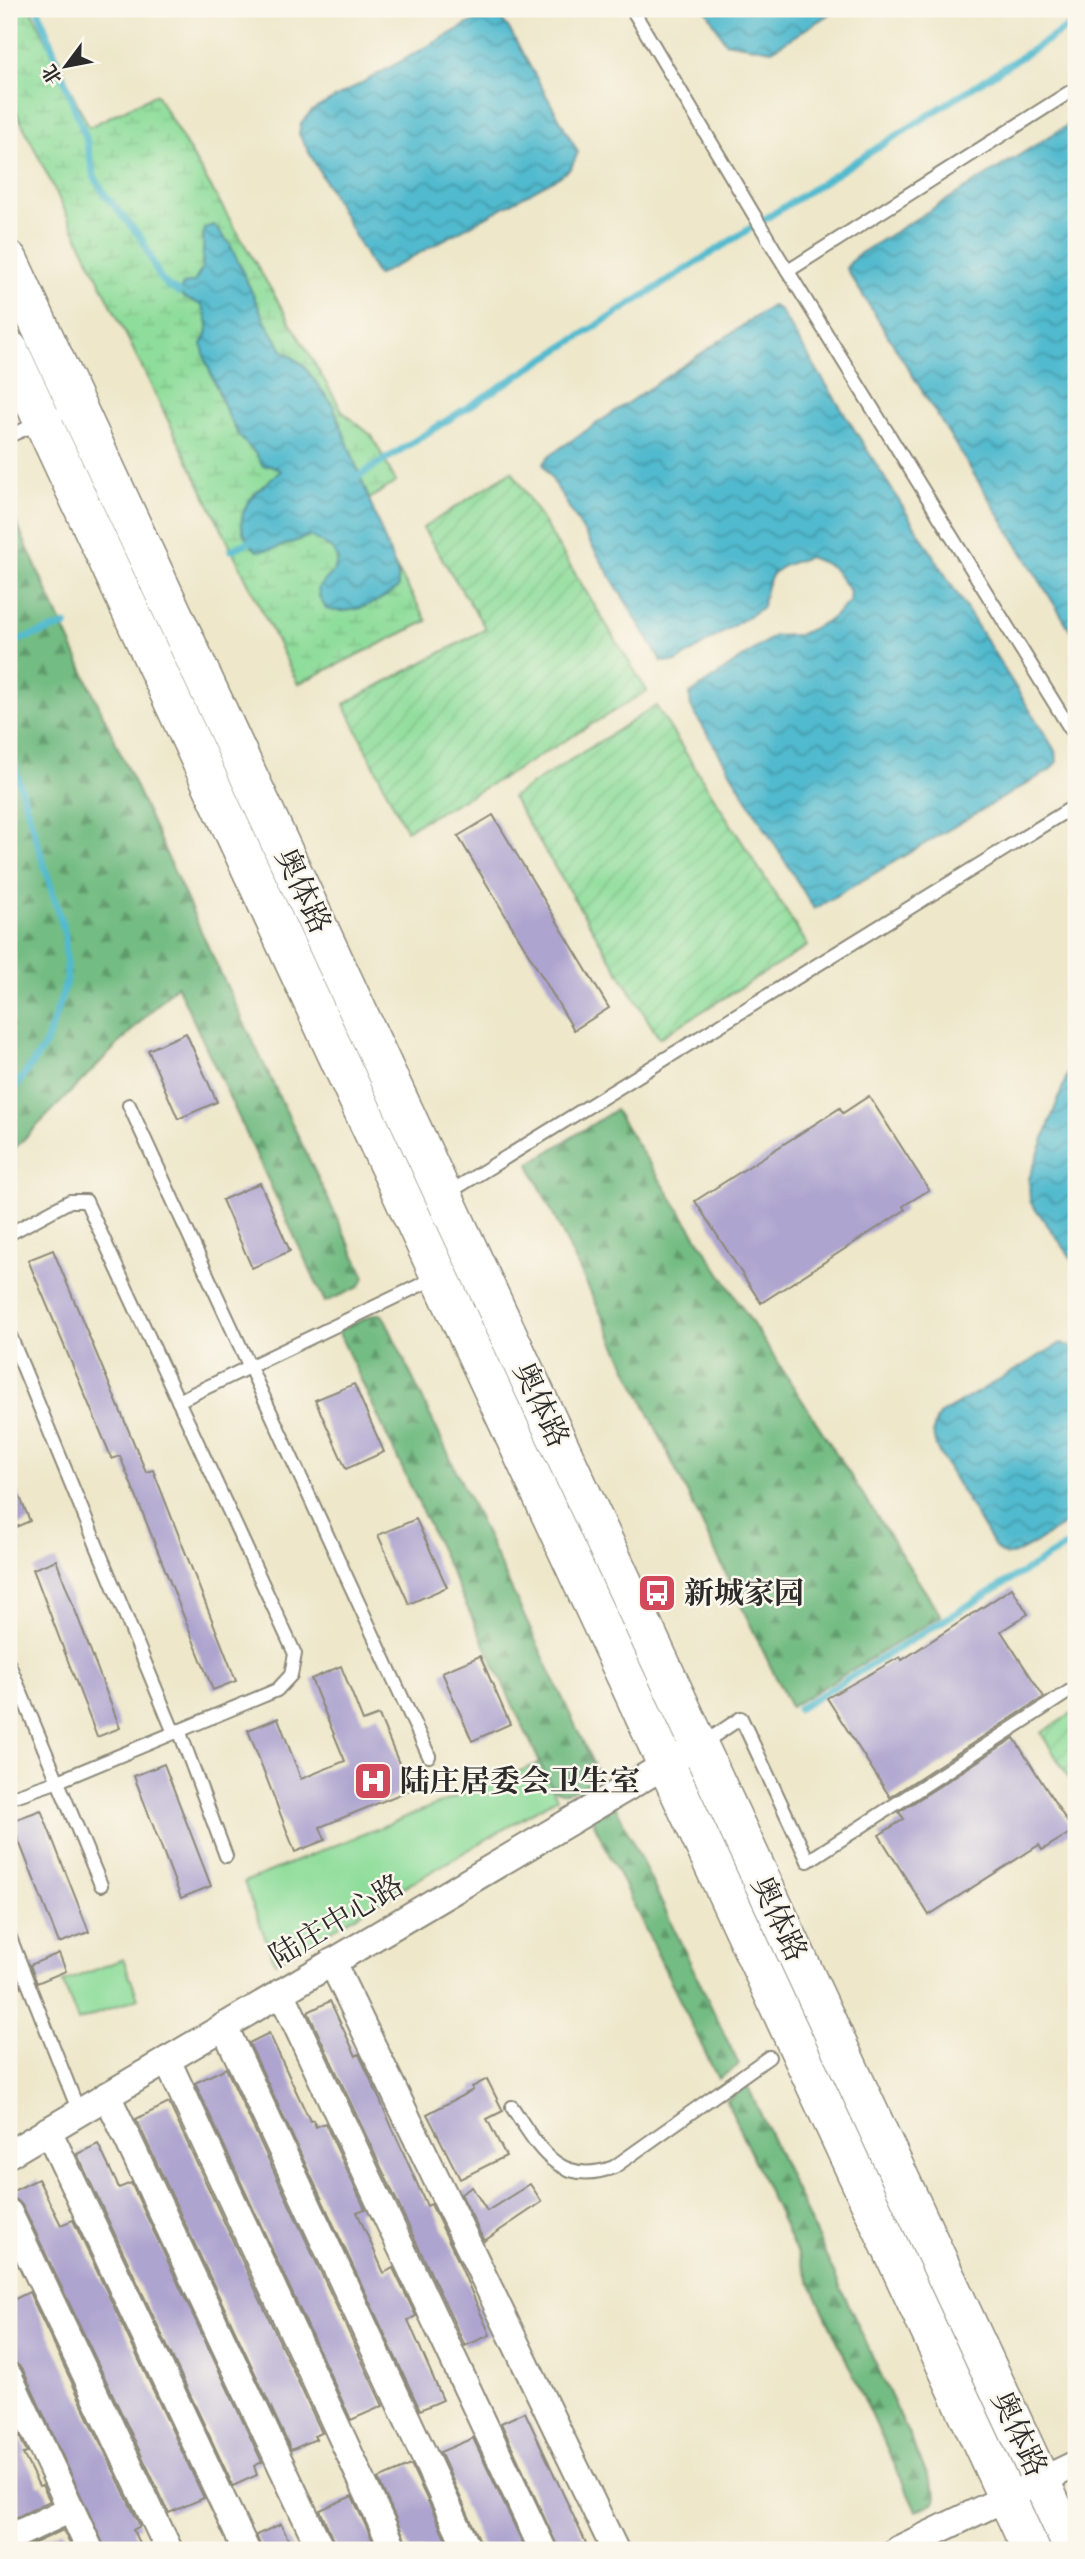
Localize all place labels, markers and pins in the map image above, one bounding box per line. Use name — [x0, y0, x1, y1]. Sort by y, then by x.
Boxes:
bus stop icon: 新城家园 — [636, 1572, 678, 1614]
place label: 新城家园 — [684, 1573, 804, 1614]
hospital icon: 陆庄居委会卫生室 — [352, 1760, 394, 1802]
place label: 陆庄居委会卫生室 — [400, 1761, 640, 1802]

